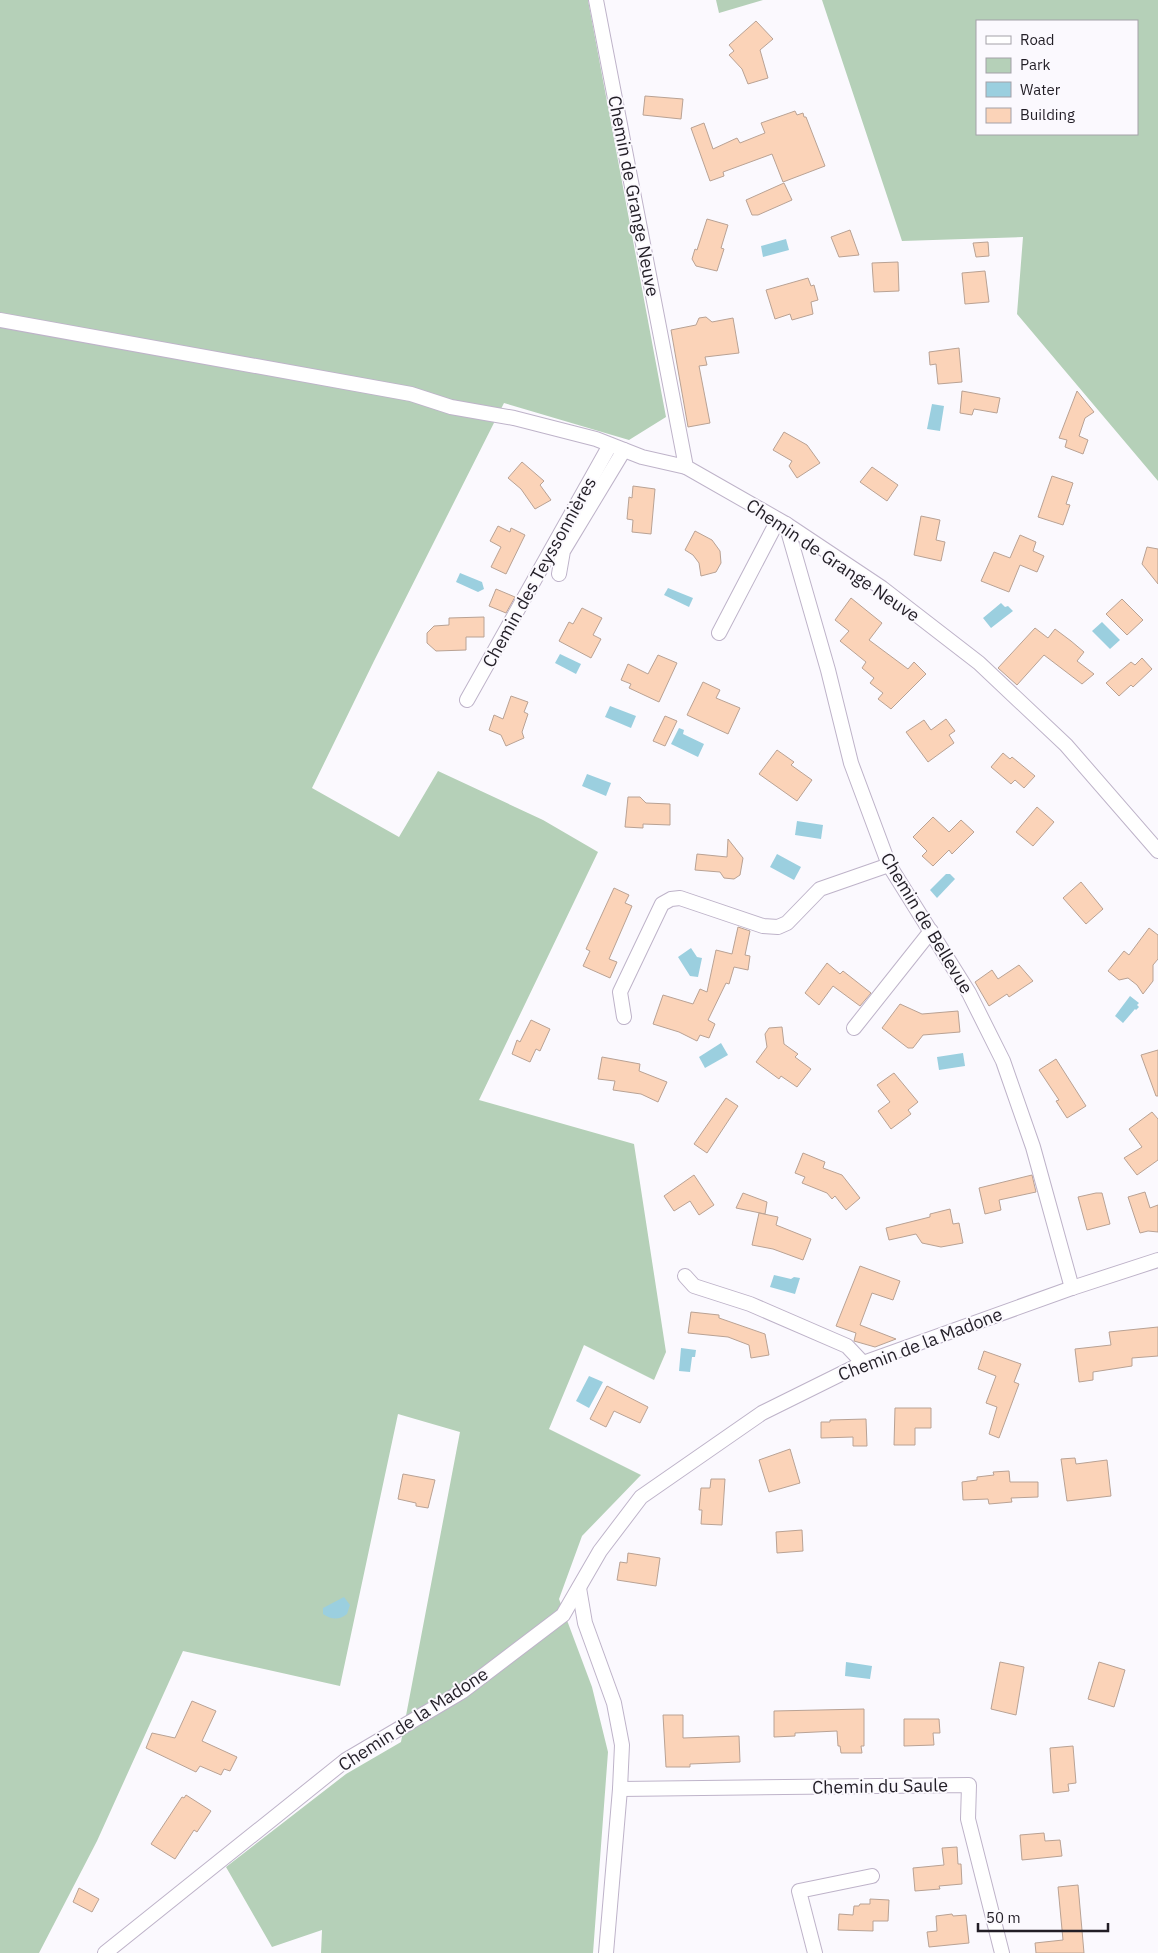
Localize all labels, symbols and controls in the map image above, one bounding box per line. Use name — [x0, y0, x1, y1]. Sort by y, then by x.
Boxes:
legend — [976, 20, 1138, 135]
text: Road — [1020, 30, 1055, 49]
text: Park — [1020, 55, 1050, 74]
text: Water — [1020, 80, 1061, 99]
street label: Chemin de Grange Neuve — [603, 93, 665, 299]
text: Building — [1020, 105, 1075, 124]
street label: Chemin des Teyssonnières — [477, 473, 601, 671]
street label: Chemin de Grange Neuve — [742, 493, 924, 627]
street label: Chemin de Bellevue — [876, 848, 978, 998]
street label: Chemin de la Madone — [835, 1302, 1006, 1386]
street label: Chemin de la Madone — [334, 1662, 492, 1776]
street label: Chemin du Saule — [812, 1773, 948, 1799]
scale bar — [978, 1900, 1108, 1932]
text: 50 m — [986, 1908, 1021, 1927]

